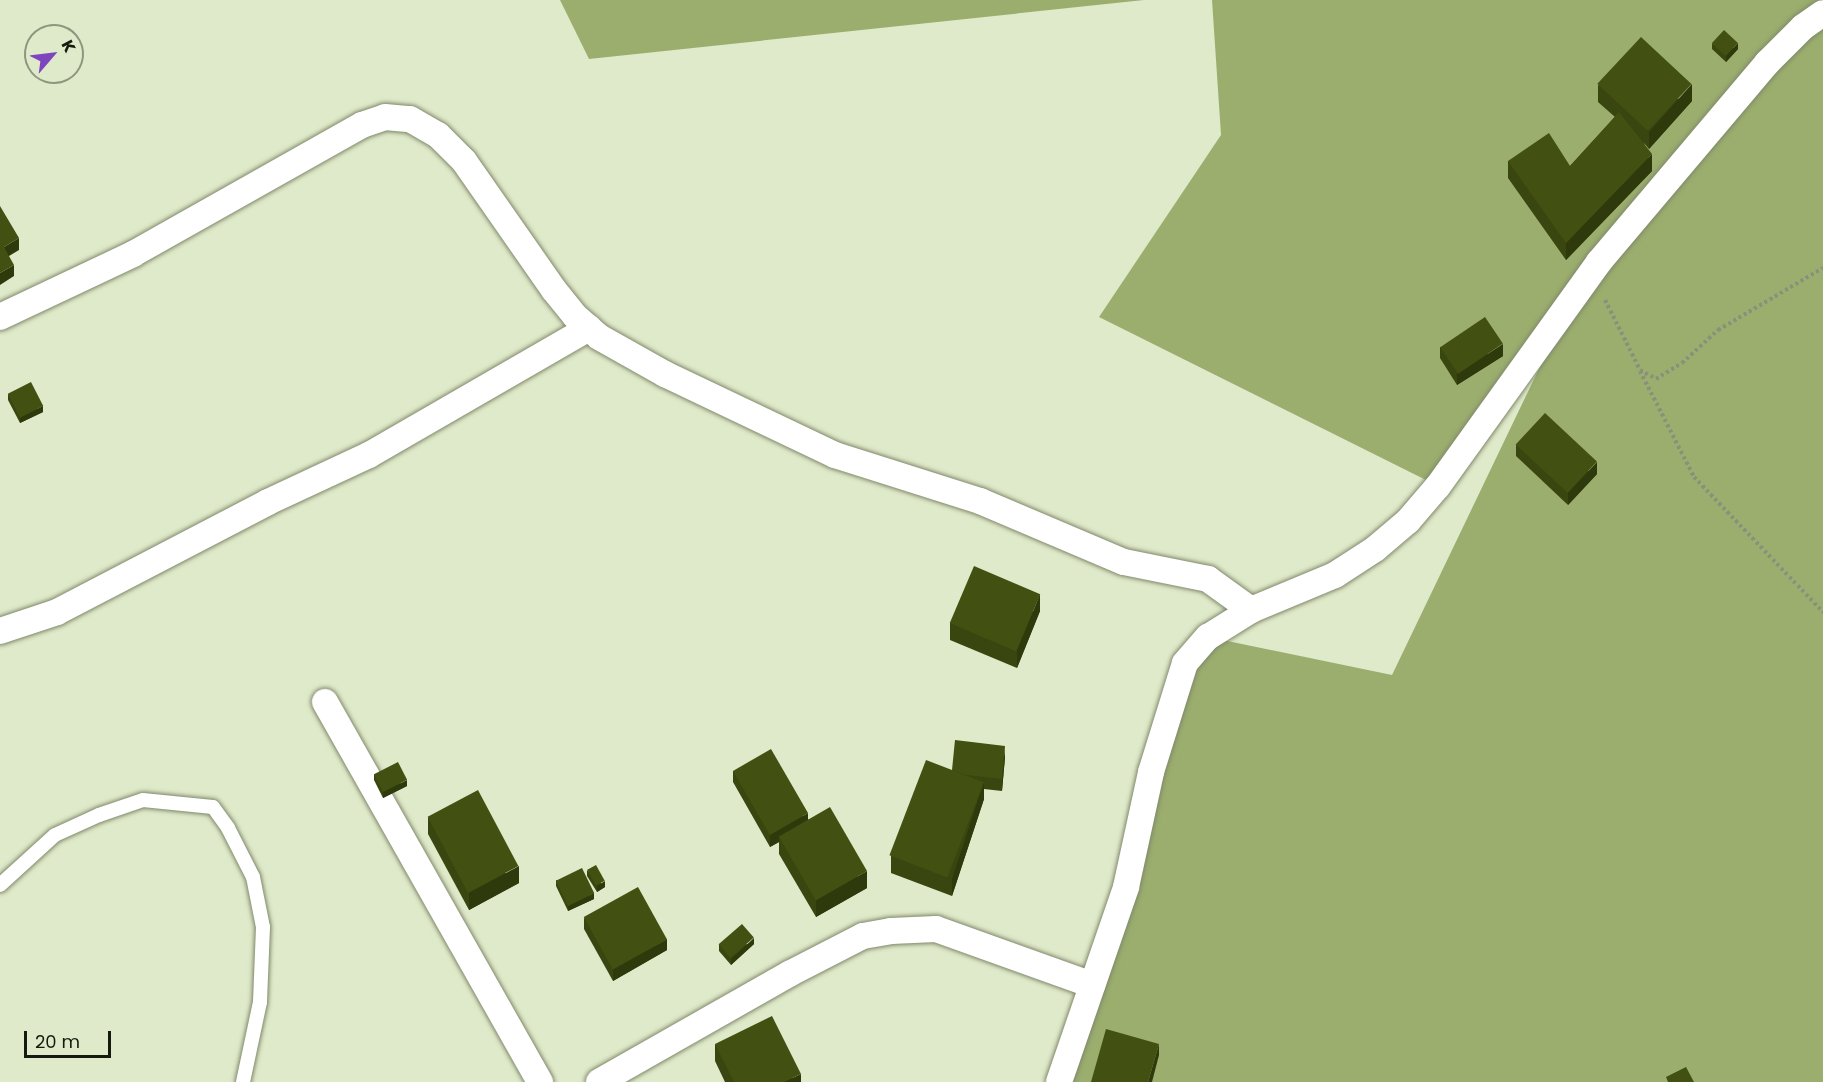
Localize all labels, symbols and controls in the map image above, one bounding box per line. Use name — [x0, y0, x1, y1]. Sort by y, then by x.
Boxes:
north arrow — [24, 24, 84, 84]
text: K — [56, 36, 81, 57]
scale bar — [27, 1019, 114, 1057]
text: 20 m — [35, 1029, 80, 1054]

